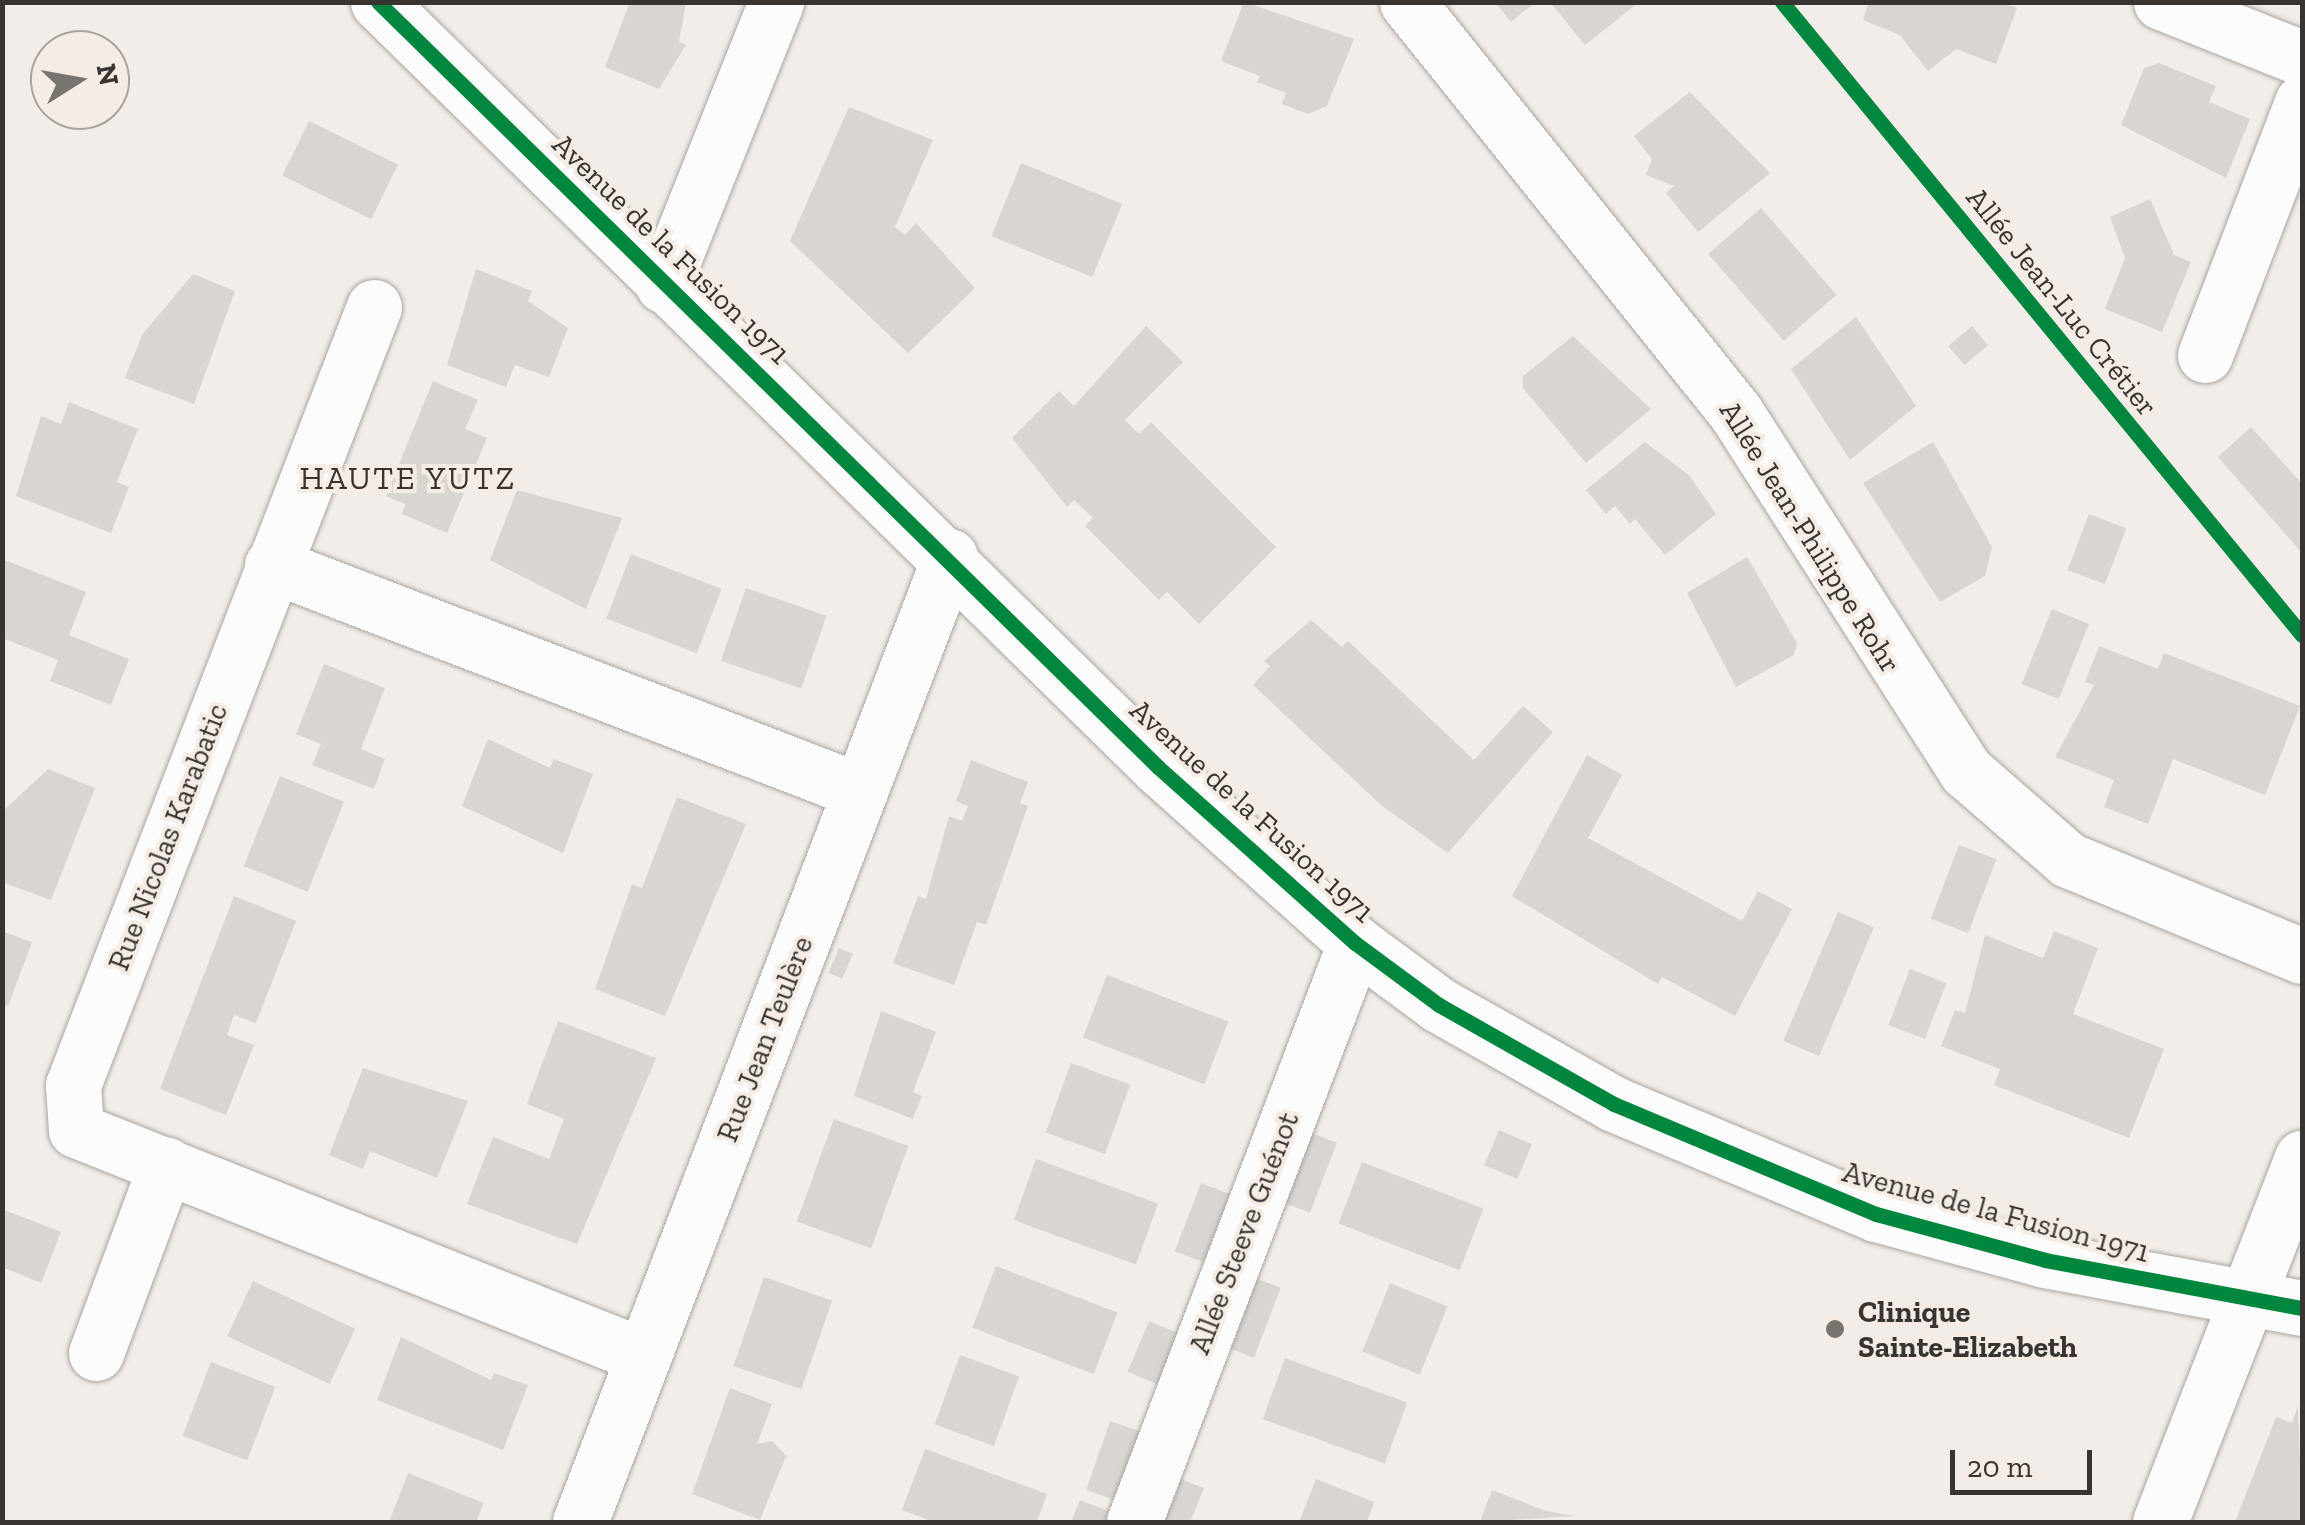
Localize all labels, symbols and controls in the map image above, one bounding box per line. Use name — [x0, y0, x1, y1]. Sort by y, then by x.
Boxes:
north arrow — [30, 30, 130, 130]
text: N — [90, 61, 126, 88]
street label: Avenue de la Fusion 1971 — [545, 126, 797, 372]
street label: Allée Jean-Luc Crétier — [1959, 180, 2165, 424]
street label: Allée Jean-Philippe Rohr — [1712, 394, 1908, 680]
district label: HAUTE YUTZ — [299, 459, 517, 497]
street label: Avenue de la Fusion 1971 — [1122, 692, 1382, 930]
street label: Rue Nicolas Karabatic — [101, 699, 235, 975]
street label: Rue Jean Teulère — [709, 931, 821, 1147]
street label: Allée Steeve Guénot — [1181, 1107, 1307, 1359]
street label: Avenue de la Fusion 1971 — [1839, 1154, 2153, 1270]
place label: Clinique Sainte-Elizabeth — [1858, 1294, 2077, 1364]
marker: Clinique Sainte-Elizabeth — [1822, 1316, 1848, 1342]
scale bar — [1955, 1430, 2098, 1492]
text: 20 m — [1967, 1449, 2032, 1485]

